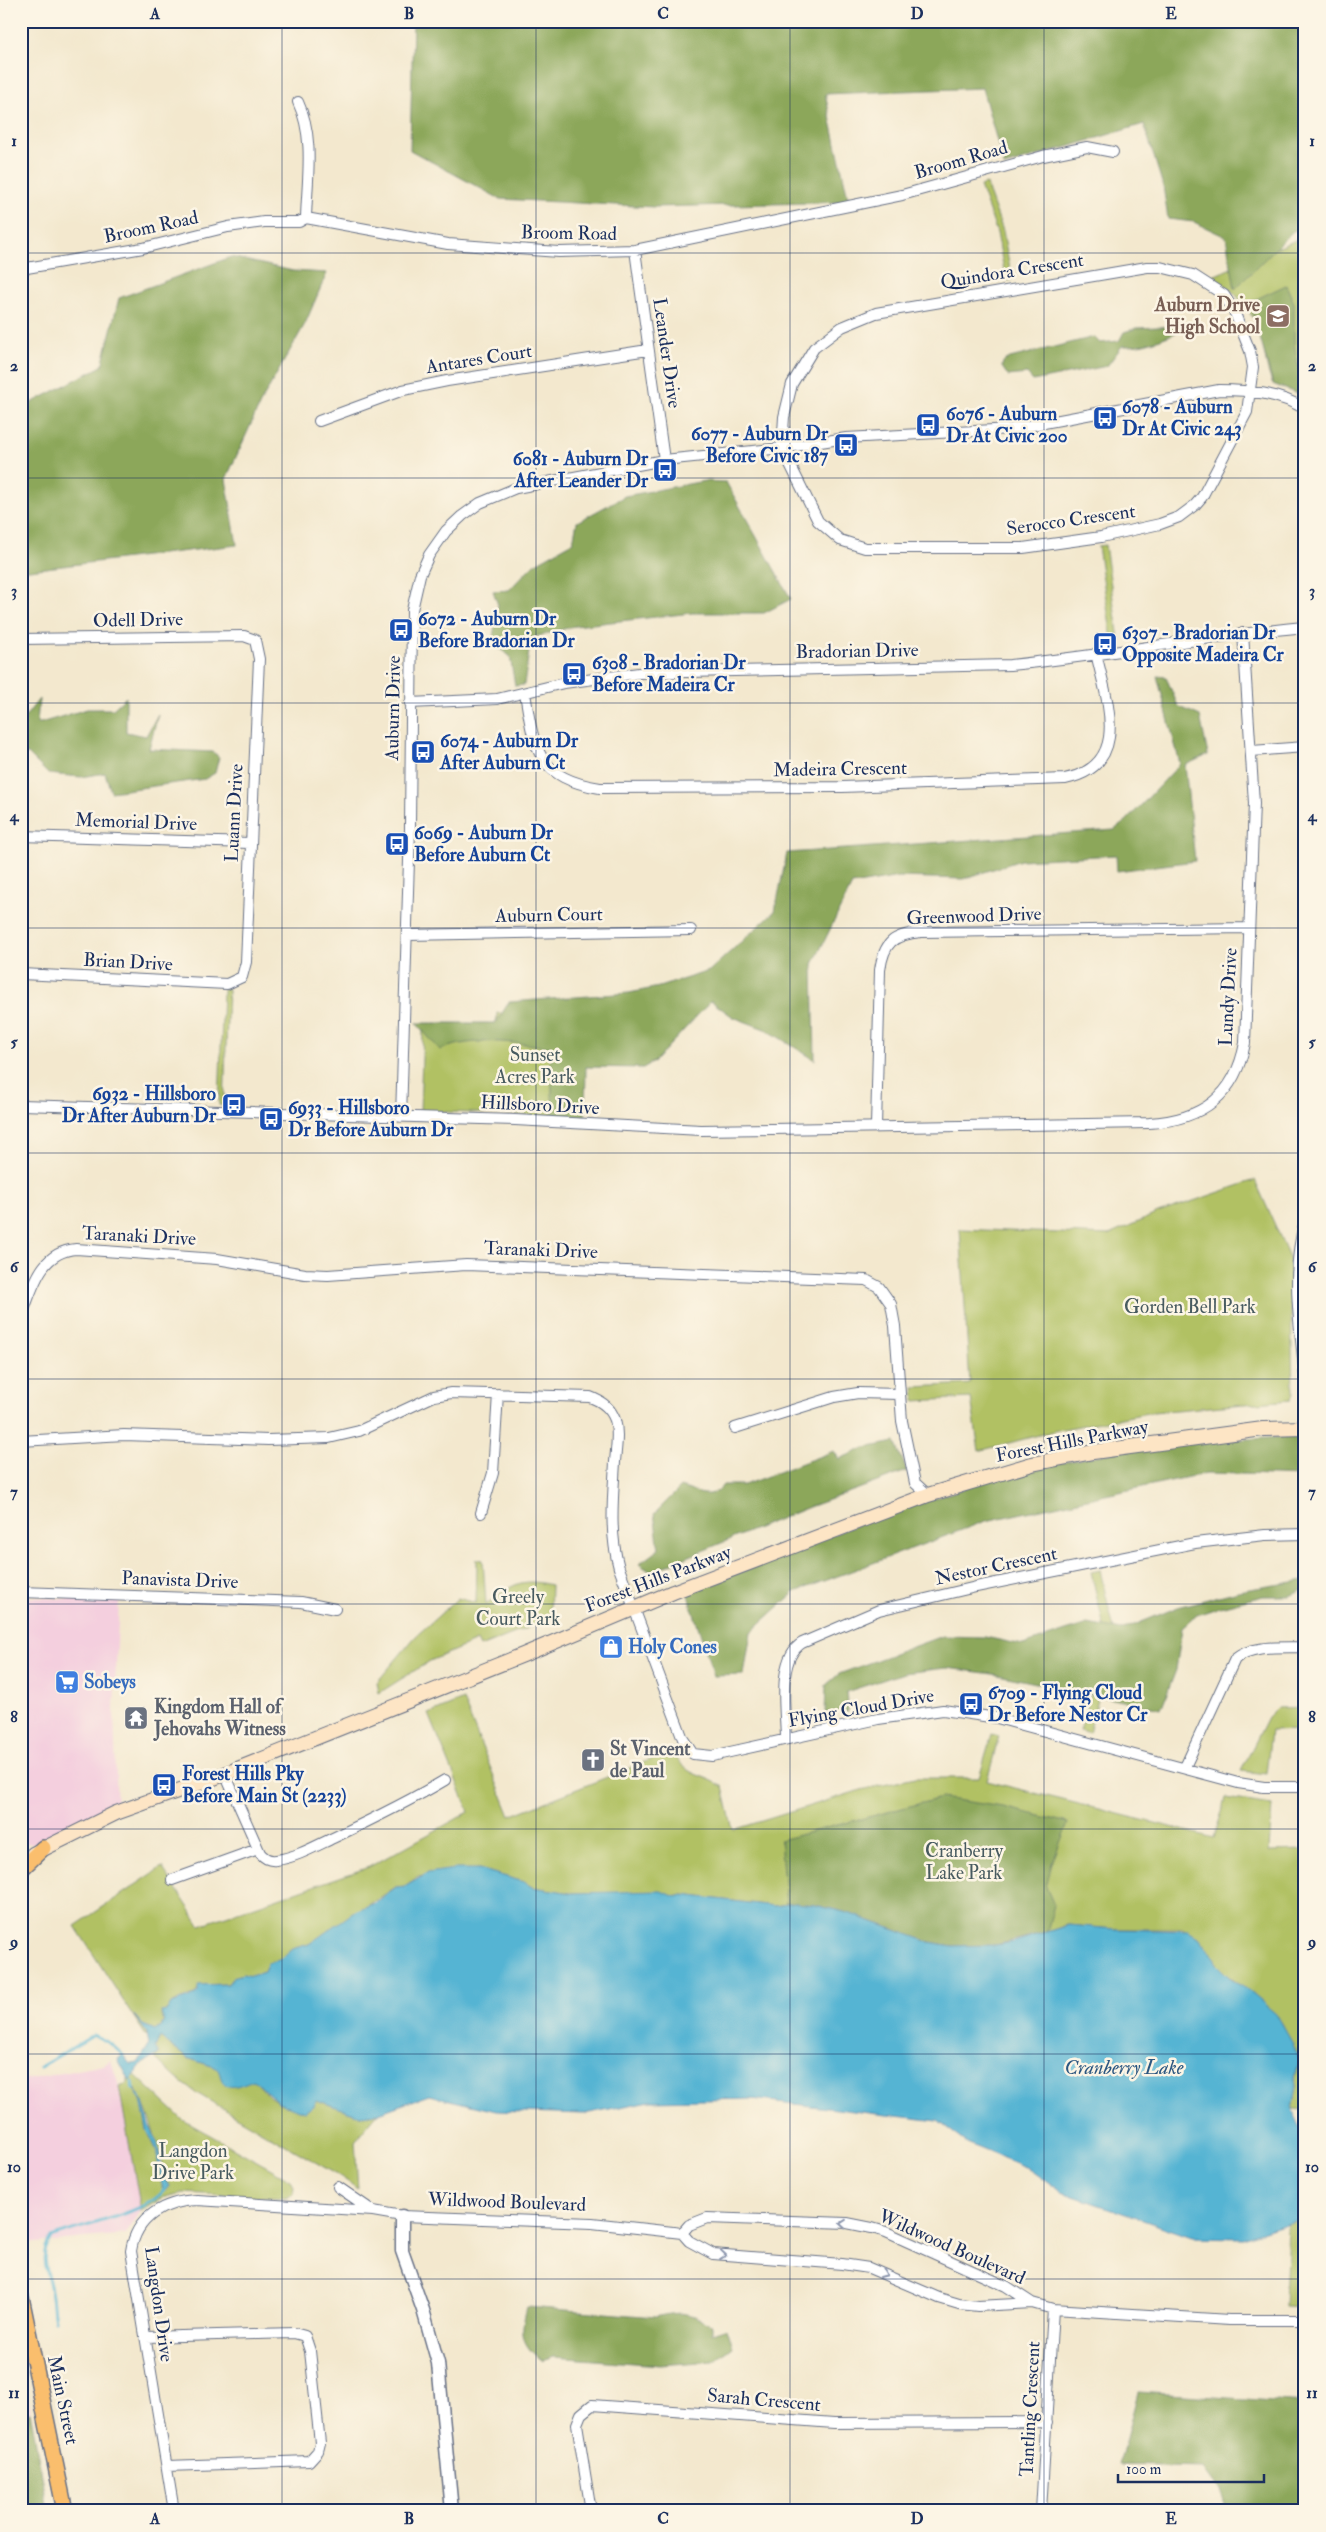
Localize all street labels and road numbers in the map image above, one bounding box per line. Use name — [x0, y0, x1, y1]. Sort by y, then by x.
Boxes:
street label: Broom Road — [911, 135, 1011, 185]
street label: Broom Road — [101, 205, 201, 249]
street label: Broom Road — [521, 220, 618, 246]
street label: Quindora Crescent — [939, 248, 1085, 294]
street label: Leander Drive — [647, 296, 687, 410]
street label: Antares Court — [423, 339, 534, 379]
street label: Serocco Crescent — [1005, 499, 1137, 541]
street label: Odell Drive — [93, 607, 183, 633]
street label: Bradorian Drive — [795, 638, 919, 664]
street label: Auburn Drive — [380, 655, 406, 762]
street label: Madeira Crescent — [773, 756, 907, 782]
street label: Luann Drive — [219, 763, 249, 863]
street label: Memorial Drive — [75, 808, 198, 836]
street label: Auburn Court — [494, 902, 603, 928]
street label: Greenwood Drive — [906, 902, 1042, 930]
street label: Lundy Drive — [1213, 947, 1243, 1047]
street label: Brian Drive — [83, 948, 173, 976]
street label: Hillsboro Drive — [480, 1090, 600, 1120]
street label: Taranaki Drive — [81, 1221, 197, 1251]
street label: Taranaki Drive — [484, 1236, 598, 1264]
street label: Forest Hills Parkway — [994, 1414, 1151, 1468]
street label: Forest Hills Parkway — [581, 1540, 735, 1618]
street label: Nestor Crescent — [933, 1541, 1059, 1591]
street label: Panavista Drive — [121, 1566, 239, 1594]
street label: Flying Cloud Drive — [786, 1683, 936, 1733]
street label: Wildwood Boulevard — [427, 2187, 587, 2217]
street label: Wildwood Boulevard — [874, 2203, 1030, 2290]
street label: Langdon Drive — [139, 2245, 179, 2363]
street label: Tantling Crescent — [1014, 2341, 1046, 2477]
street label: Main Street — [42, 2353, 84, 2447]
street label: Sarah Crescent — [706, 2383, 822, 2417]

